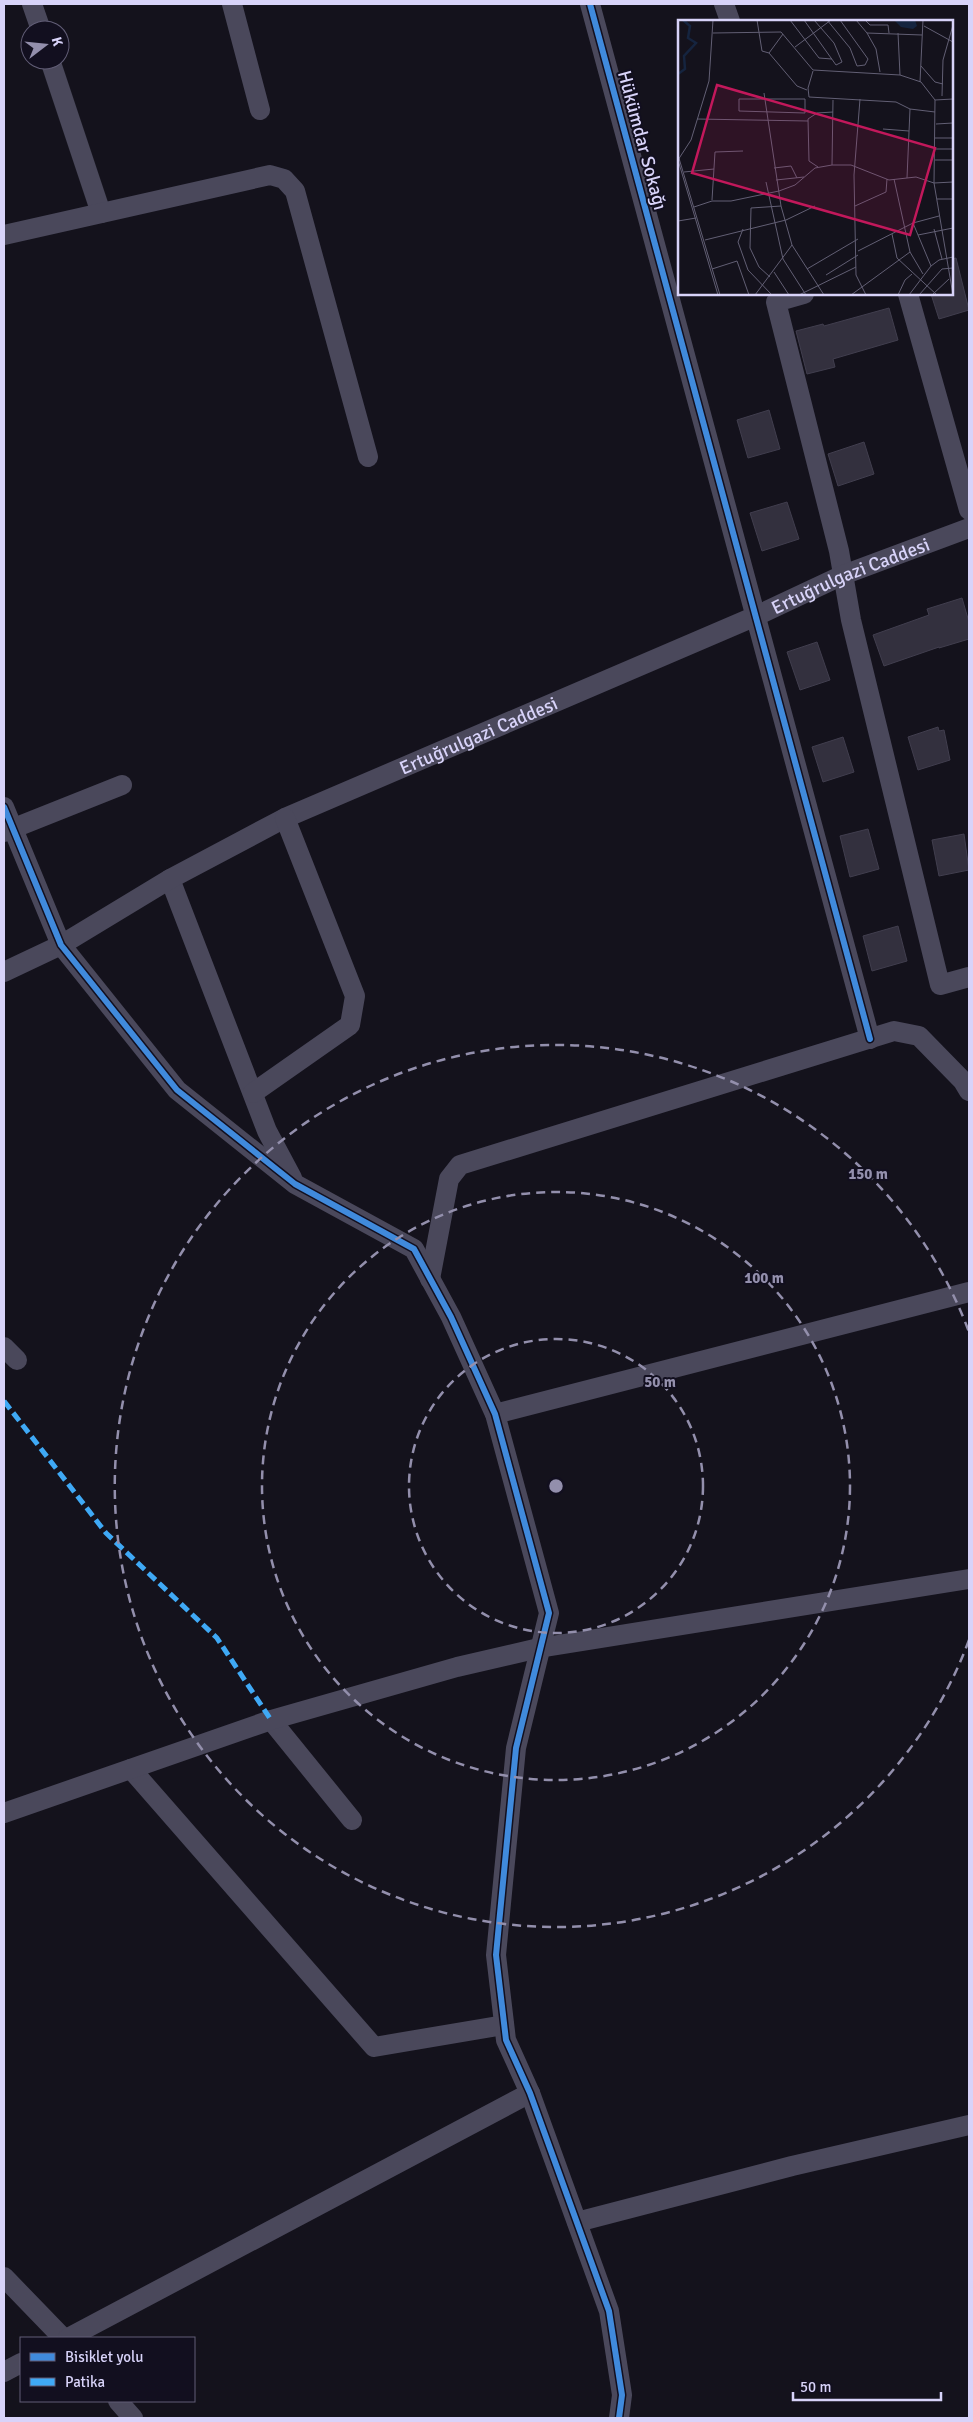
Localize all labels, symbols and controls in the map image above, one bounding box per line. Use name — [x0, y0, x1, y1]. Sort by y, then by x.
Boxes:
north arrow — [20, 20, 70, 70]
inset map — [678, 20, 953, 295]
text: K — [48, 35, 66, 48]
street label: Hükümdar Sokağı — [612, 68, 672, 213]
street label: Ertuğrulgazi Caddesi — [768, 533, 933, 620]
street label: Ertuğrulgazi Caddesi — [396, 692, 561, 780]
text: 150 m — [848, 1165, 888, 1183]
text: 100 m — [744, 1269, 784, 1287]
text: 50 m — [644, 1373, 676, 1391]
centre of rings — [547, 1477, 565, 1495]
legend — [20, 2337, 195, 2402]
text: Bisiklet yolu — [65, 2348, 143, 2366]
scale bar — [793, 2370, 940, 2402]
text: Patika — [65, 2373, 105, 2391]
text: 50 m — [800, 2378, 831, 2396]

